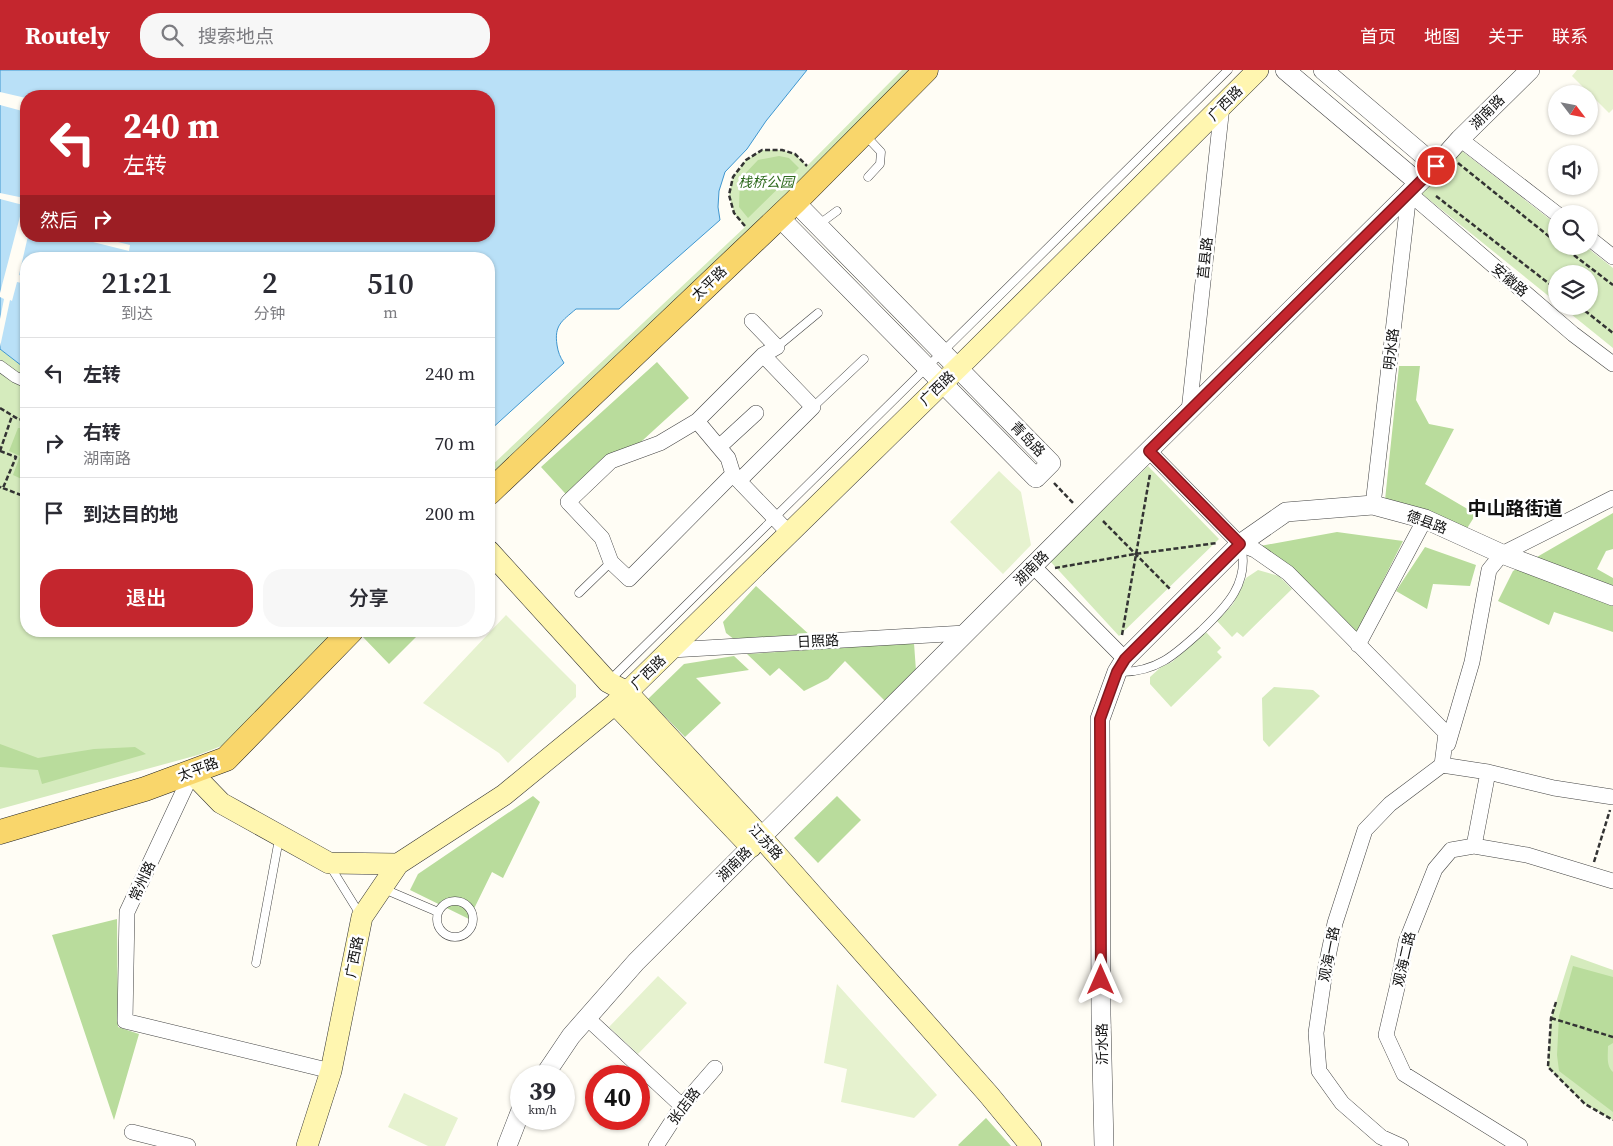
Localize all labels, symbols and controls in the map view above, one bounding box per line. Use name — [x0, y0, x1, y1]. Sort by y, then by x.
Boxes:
search box — [140, 13, 490, 58]
text: Routely — [25, 19, 110, 52]
icon: search — [158, 21, 186, 49]
text: 搜索地点 — [198, 23, 274, 49]
text: 首页 — [1360, 24, 1396, 49]
text: 地图 — [1424, 24, 1460, 49]
text: 关于 — [1488, 24, 1524, 49]
text: 联系 — [1552, 24, 1588, 49]
street label: 广西路 — [1203, 81, 1247, 125]
north arrow — [1548, 85, 1598, 135]
map controls — [1548, 85, 1598, 315]
street label: 湖南路 — [1465, 90, 1509, 134]
text: 240 m — [123, 102, 219, 150]
icon: left — [40, 110, 105, 175]
pin — [1415, 145, 1457, 187]
button: sound — [1548, 145, 1598, 195]
text: 左转 — [123, 150, 167, 180]
icon: arrive — [1422, 152, 1450, 180]
park label: 栈桥公园 — [738, 172, 796, 192]
icon: right — [88, 205, 116, 233]
button: search — [1548, 205, 1598, 255]
text: 然后 — [40, 207, 78, 233]
street label: 莒县路 — [1193, 236, 1217, 280]
street label: 安徽路 — [1488, 259, 1532, 301]
street label: 太平路 — [687, 261, 731, 305]
text: 21:21 — [101, 262, 173, 303]
text: 2 — [262, 262, 278, 303]
text: 510 — [367, 263, 414, 304]
button: layers — [1548, 265, 1598, 315]
text: m — [383, 301, 398, 323]
text: 到达 — [121, 302, 153, 324]
text: 分钟 — [254, 302, 286, 324]
street label: 明水路 — [1379, 327, 1403, 371]
icon: left — [40, 359, 68, 387]
text: 240 m — [425, 360, 475, 386]
text: 左转 — [83, 361, 121, 387]
street label: 广西路 — [915, 366, 959, 410]
street label: 青岛路 — [1006, 417, 1050, 461]
text: 右转 — [83, 419, 121, 445]
icon: right — [40, 429, 68, 457]
text: 70 m — [434, 430, 475, 456]
text: 湖南路 — [83, 447, 131, 469]
district label: 中山路街道 — [1467, 495, 1563, 521]
icon: arrive — [40, 499, 68, 527]
text: 200 m — [425, 500, 475, 526]
text: 到达目的地 — [83, 501, 178, 527]
street label: 德县路 — [1404, 505, 1450, 539]
street label: 湖南路 — [1009, 546, 1053, 590]
button: 退出 — [40, 569, 253, 627]
button: 分享 — [263, 569, 475, 627]
street label: 日照路 — [797, 630, 839, 652]
street label: 广西路 — [626, 650, 670, 694]
street label: 太平路 — [175, 752, 221, 786]
street label: 江苏路 — [745, 820, 787, 864]
street label: 湖南路 — [712, 842, 756, 886]
street label: 常州路 — [124, 858, 160, 904]
street label: 观海一路 — [1314, 925, 1344, 983]
street label: 观海二路 — [1388, 929, 1420, 989]
street label: 广西路 — [340, 934, 368, 980]
position arrow — [1074, 953, 1126, 1005]
street label: 沂水路 — [1092, 1023, 1112, 1065]
speed limit sign: 40 — [585, 1065, 650, 1130]
text: 39 — [529, 1074, 556, 1108]
street label: 张店路 — [663, 1083, 705, 1129]
text: km/h — [528, 1102, 557, 1118]

